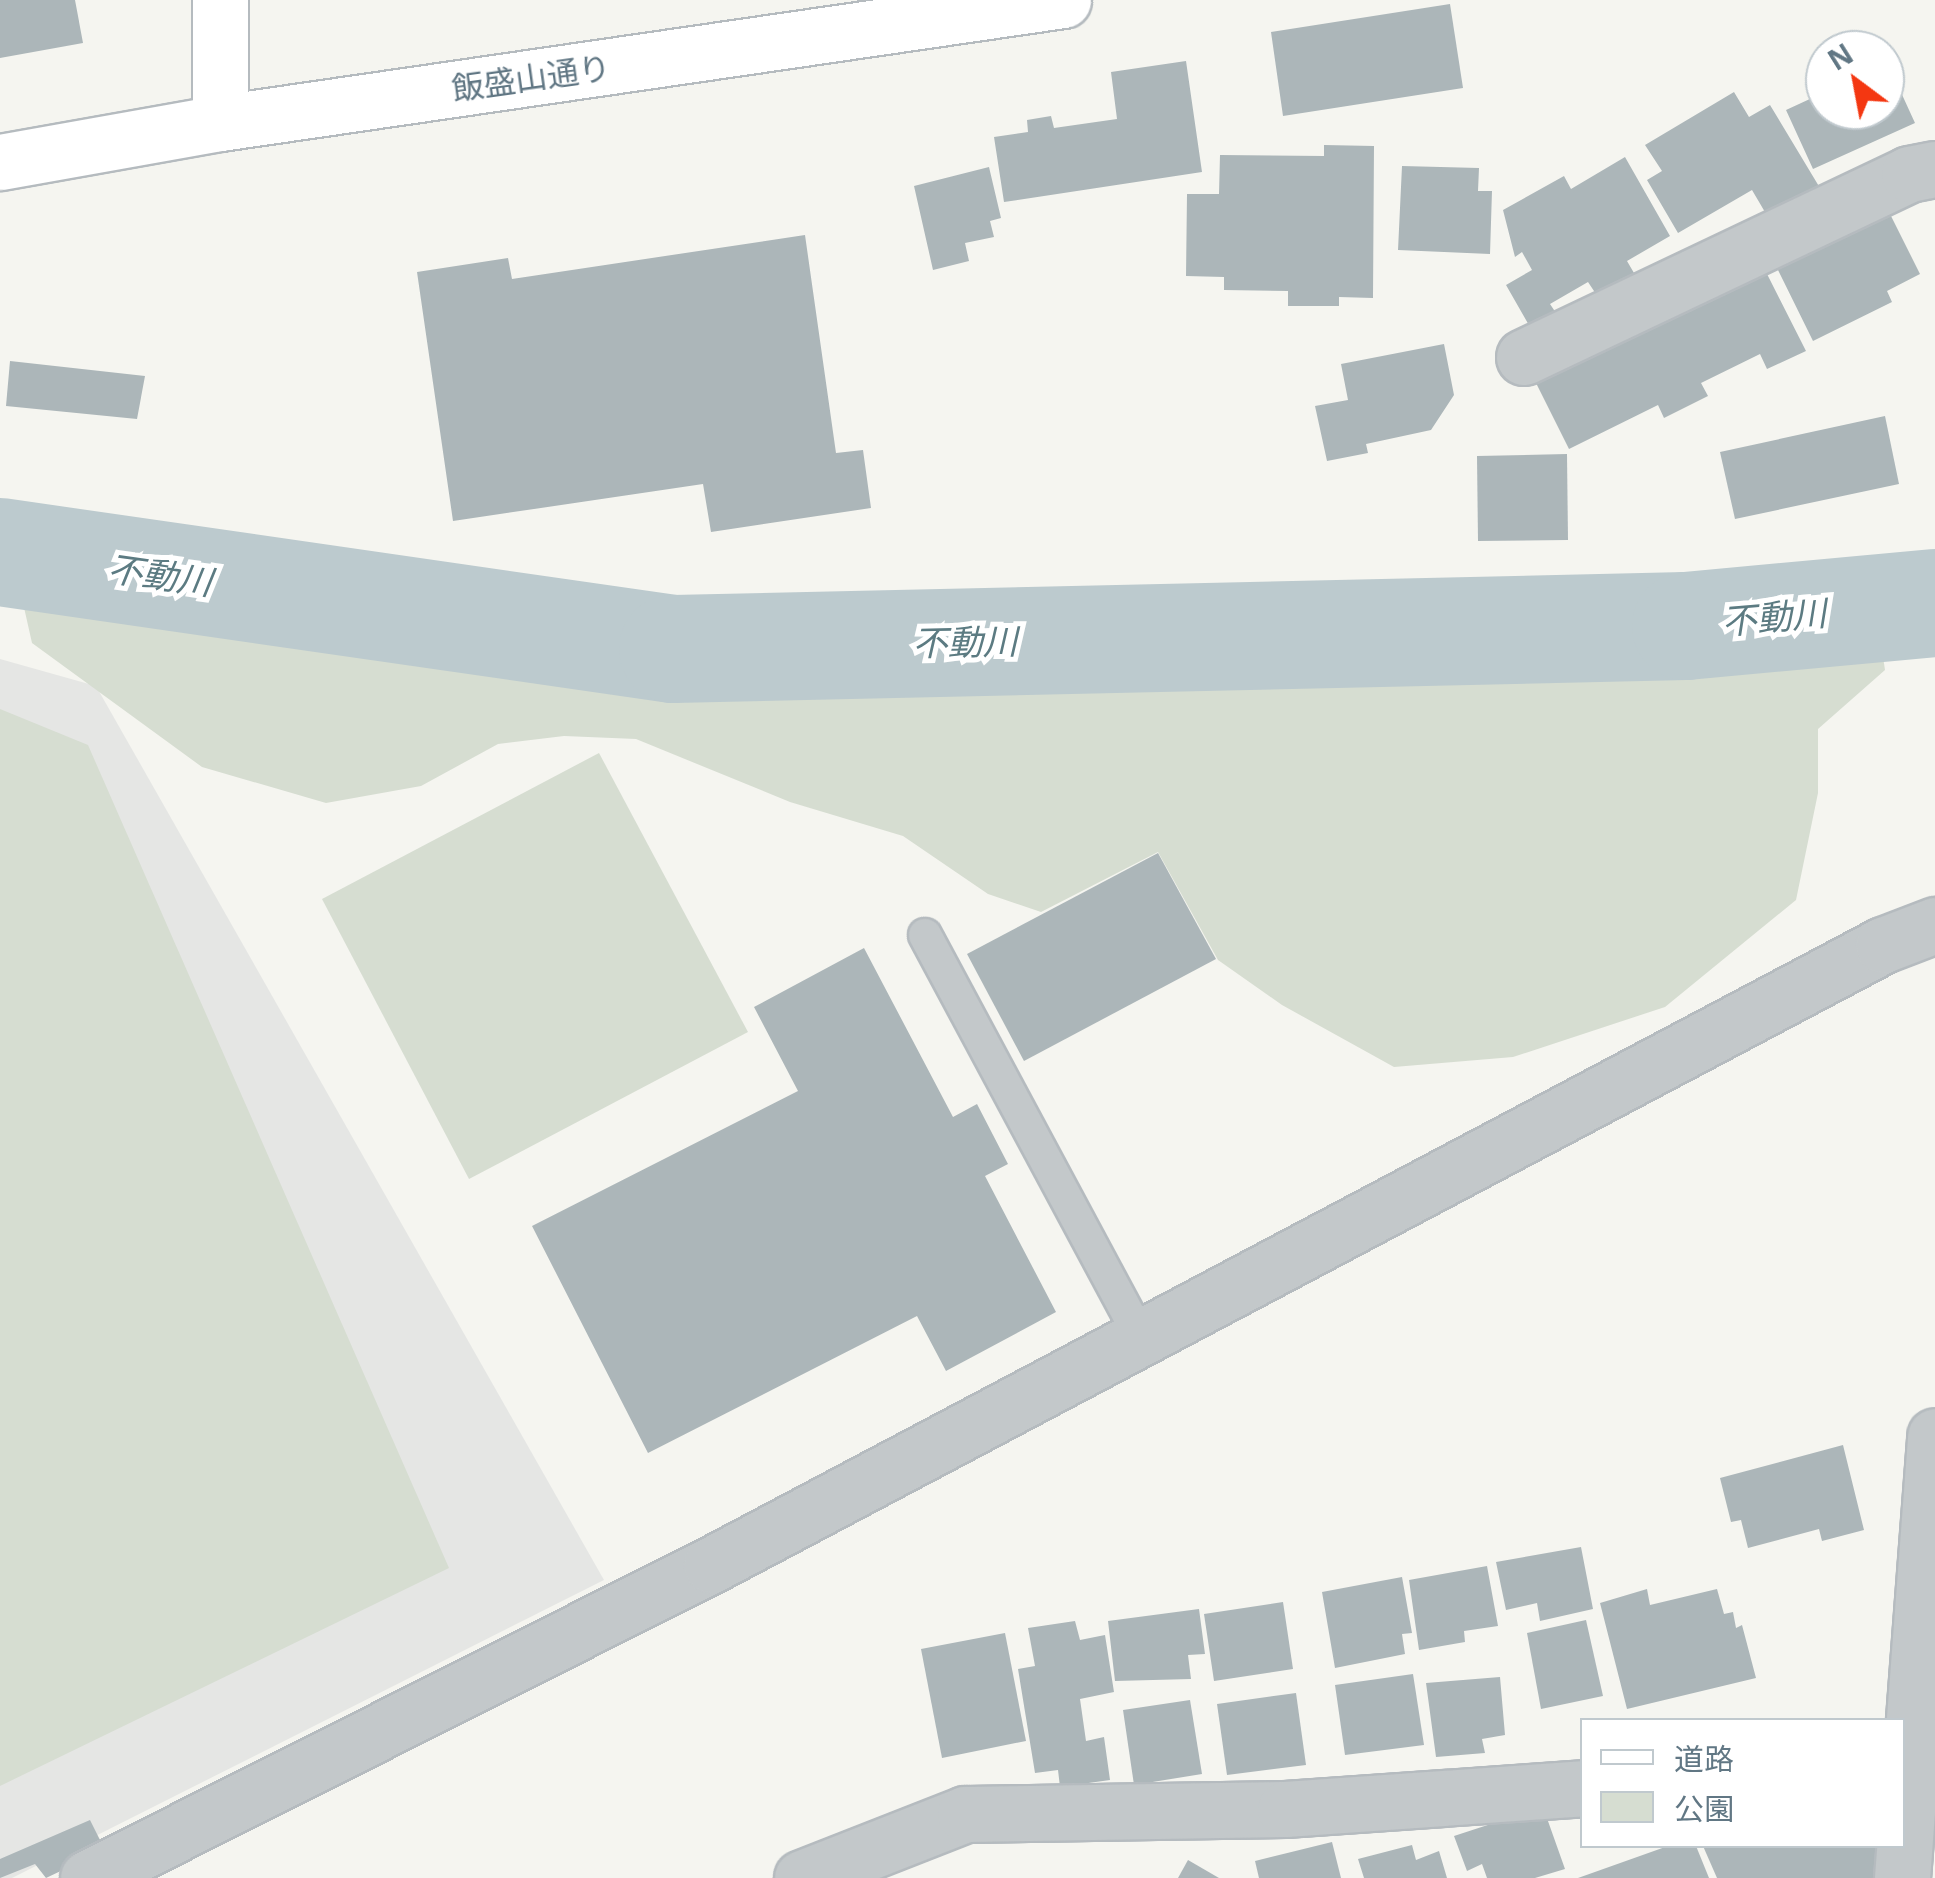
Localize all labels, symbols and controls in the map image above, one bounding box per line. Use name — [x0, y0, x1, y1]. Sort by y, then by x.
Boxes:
north arrow — [1805, 30, 1905, 130]
text: N — [1820, 34, 1860, 78]
street label: 飯盛山通り — [449, 48, 613, 108]
water label: 不動川 — [105, 547, 215, 603]
water label: 不動川 — [1720, 592, 1828, 642]
water label: 不動川 — [912, 620, 1018, 664]
legend — [1580, 1718, 1905, 1848]
text: 道路 — [1674, 1738, 1734, 1779]
text: 公園 — [1674, 1788, 1734, 1829]

